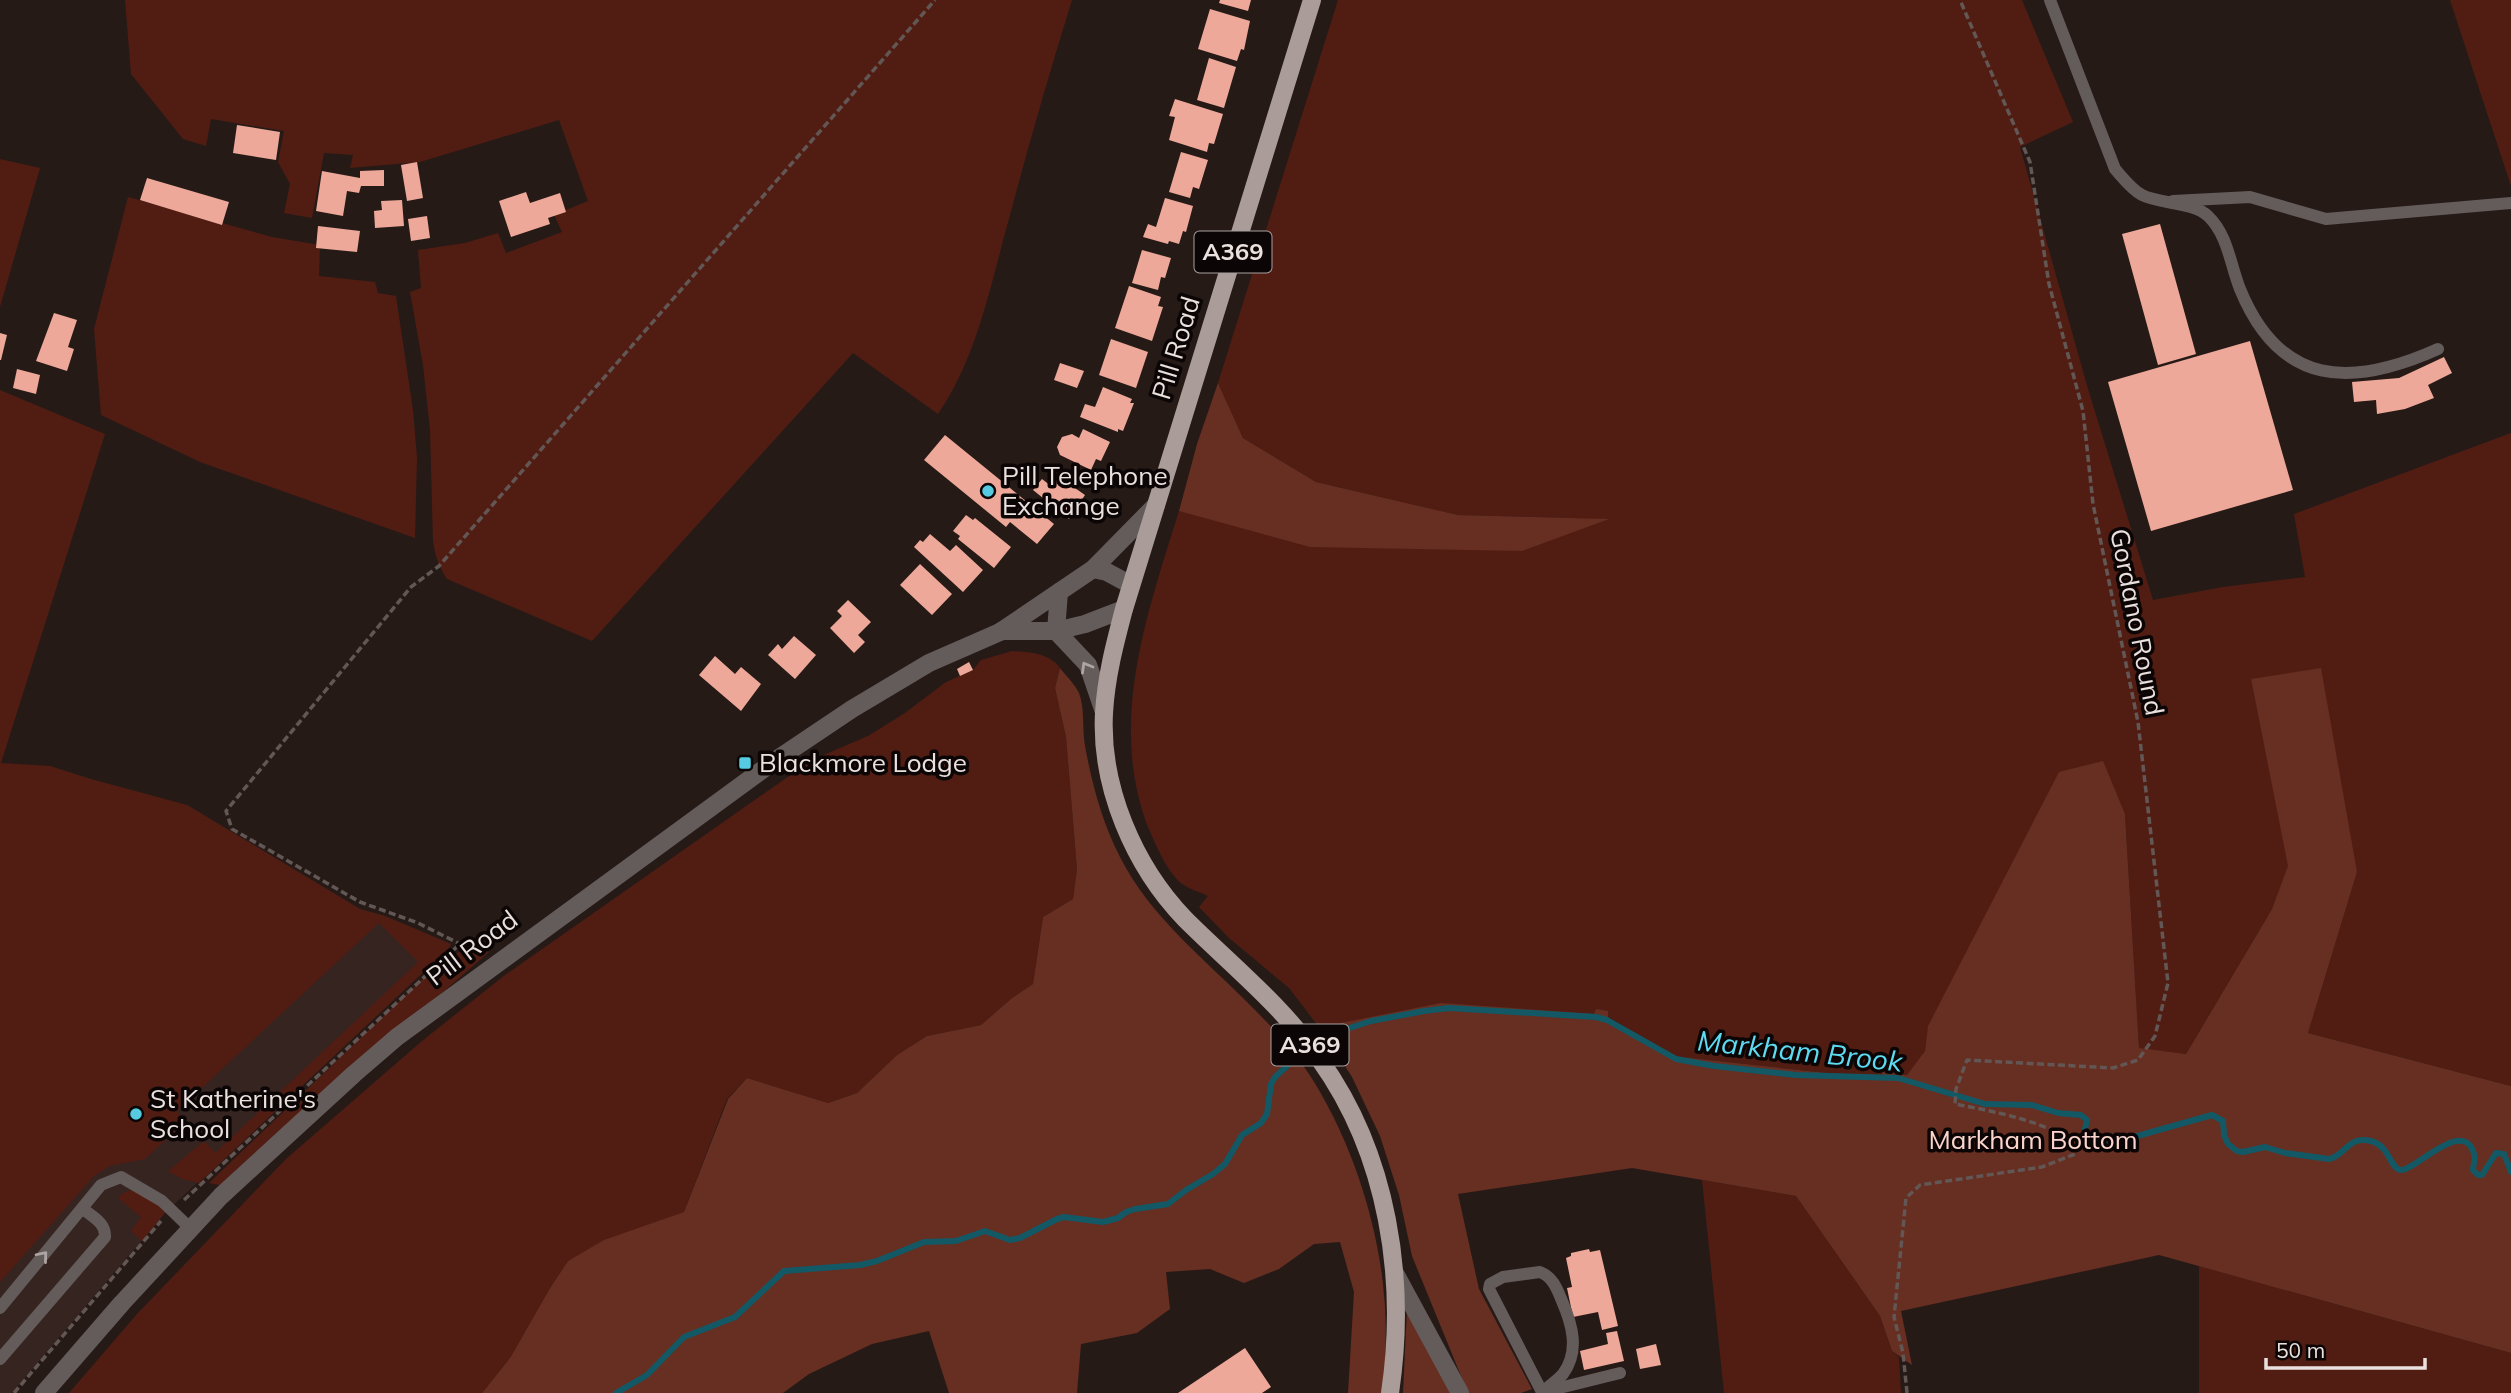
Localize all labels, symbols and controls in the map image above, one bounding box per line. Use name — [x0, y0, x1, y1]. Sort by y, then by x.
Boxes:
road number: A369 — [1194, 232, 1272, 272]
street label: Pill Road — [1144, 292, 1207, 403]
place label: Pill Telephone Exchange — [1002, 459, 1168, 522]
marker: Pill Telephone Exchange — [980, 483, 996, 499]
street label: Gordano Round — [2103, 526, 2172, 718]
one-way arrow — [1081, 662, 1095, 675]
place label: Blackmore Lodge — [759, 746, 967, 779]
marker: Blackmore Lodge — [737, 755, 753, 771]
street label: Pill Road — [419, 903, 524, 993]
water label: Markham Brook — [1696, 1022, 1906, 1079]
road number: A369 — [1272, 1024, 1348, 1065]
place label: St Katherine's School — [150, 1082, 316, 1145]
marker: St Katherine's School — [128, 1106, 144, 1122]
park label: Markham Bottom — [1929, 1123, 2137, 1156]
one-way arrow — [35, 1251, 48, 1263]
scale bar — [2266, 1326, 2425, 1370]
text: 50 m — [2276, 1337, 2325, 1363]

